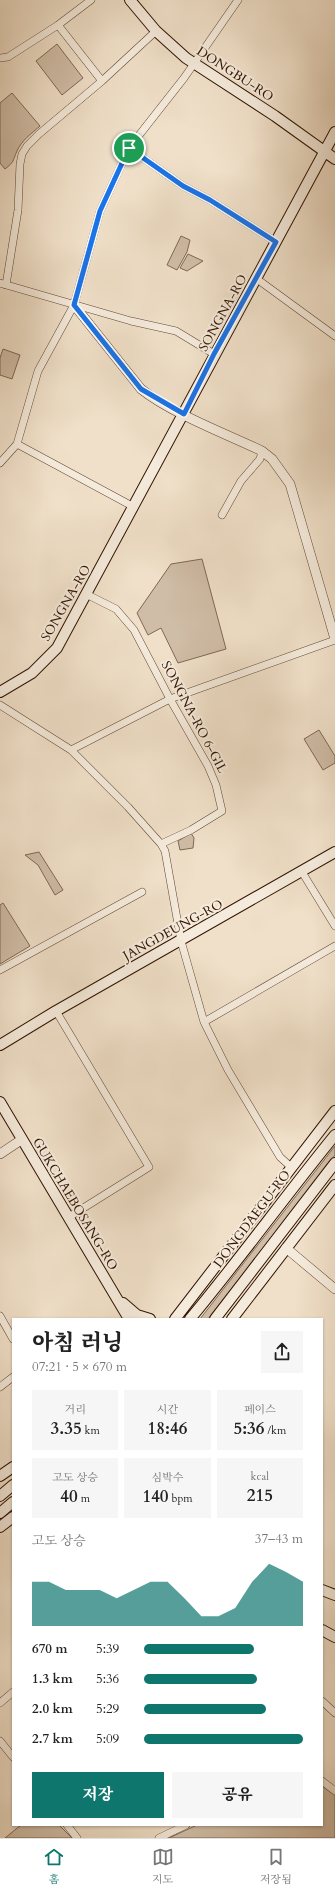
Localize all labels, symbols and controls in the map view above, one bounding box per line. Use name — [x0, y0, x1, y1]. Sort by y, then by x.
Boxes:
street label: DONGBU-RO — [193, 42, 277, 106]
pin — [112, 131, 146, 165]
icon: arrive — [118, 137, 140, 159]
street label: SONGNA-RO — [194, 271, 252, 355]
street label: SONGNA-RO — [37, 561, 95, 645]
street label: SONGNA-RO 6-GIL — [157, 658, 231, 776]
street label: JANGDEUNG-RO — [118, 895, 226, 966]
street label: GUKCHAEBOSANG-RO — [28, 1134, 122, 1274]
street label: DONGDAEGU-RO — [209, 1166, 295, 1272]
text: 아침 러닝 — [32, 1328, 123, 1358]
button: share — [261, 1331, 303, 1373]
text: 07:21 · 5 × 670 m — [32, 1358, 127, 1376]
text: 거리 — [65, 1402, 86, 1417]
text: 시간 — [157, 1402, 178, 1417]
text: 페이스 — [244, 1402, 276, 1417]
text: 3.35 — [51, 1417, 82, 1440]
text: 18:46 — [148, 1417, 187, 1440]
text: 5:36 — [233, 1417, 265, 1440]
text: km — [82, 1423, 100, 1438]
text: /km — [265, 1423, 286, 1438]
text: kcal — [251, 1469, 269, 1484]
text: 고도 상승 — [52, 1470, 98, 1485]
text: 심박수 — [152, 1470, 183, 1485]
text: 215 — [247, 1484, 273, 1507]
text: 40 — [60, 1485, 78, 1508]
text: 140 — [142, 1485, 169, 1508]
text: m — [78, 1491, 90, 1506]
text: bpm — [169, 1491, 193, 1506]
text: 37–43 m — [255, 1530, 303, 1548]
text: 고도 상승 — [32, 1532, 86, 1550]
text: 670 m — [32, 1640, 67, 1658]
text: 5:39 — [96, 1640, 119, 1658]
text: 1.3 km — [32, 1670, 73, 1688]
text: 5:36 — [96, 1670, 119, 1688]
text: 2.0 km — [32, 1700, 73, 1718]
text: 5:29 — [96, 1700, 119, 1718]
text: 2.7 km — [32, 1730, 73, 1748]
text: 5:09 — [96, 1730, 119, 1748]
button: 저장 — [32, 1772, 164, 1818]
button: 공유 — [172, 1772, 303, 1818]
tab: 홈 — [43, 1846, 65, 1887]
tab: 지도 — [152, 1846, 174, 1887]
tab: 저장됨 — [260, 1846, 292, 1887]

